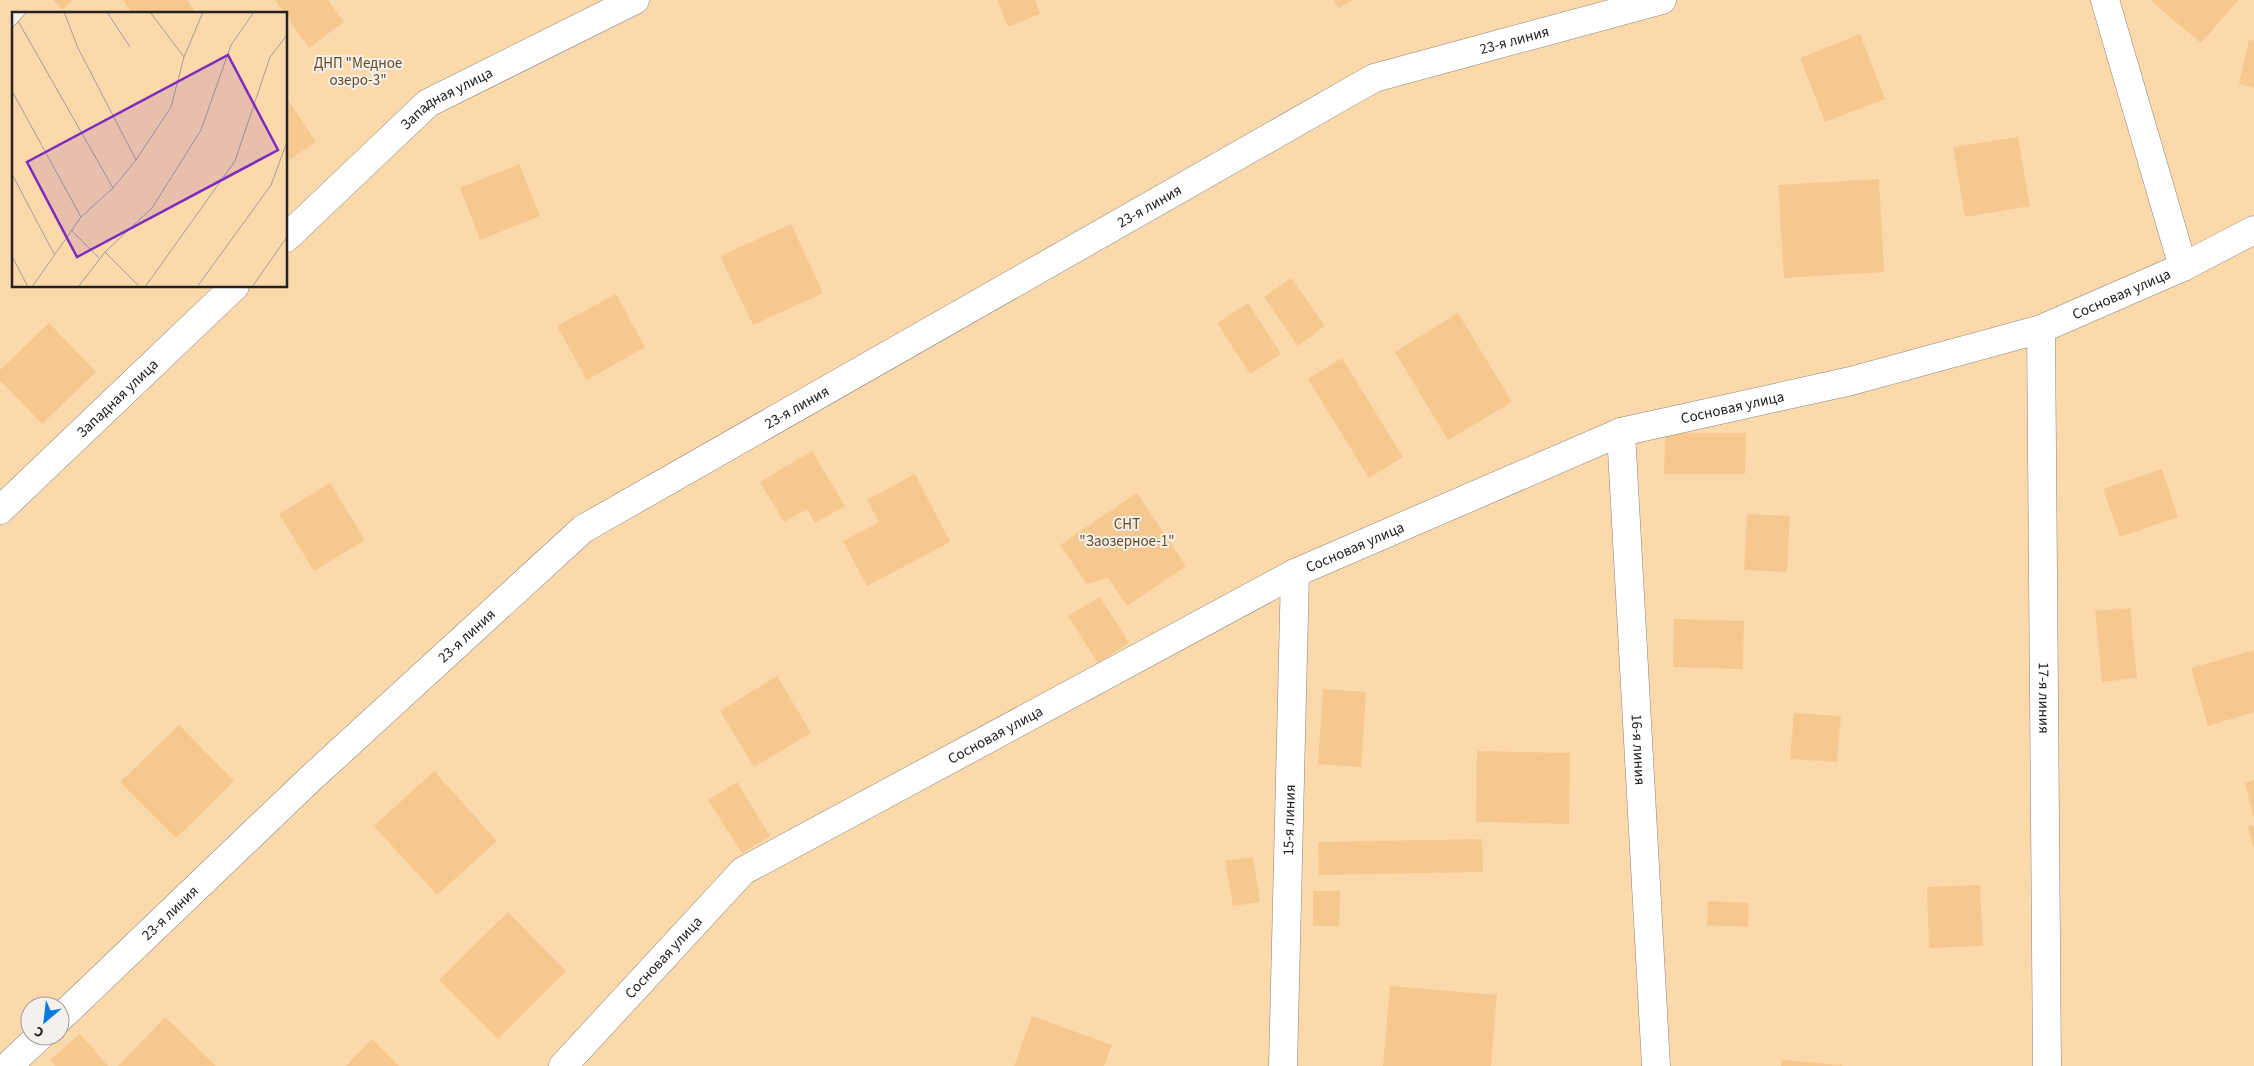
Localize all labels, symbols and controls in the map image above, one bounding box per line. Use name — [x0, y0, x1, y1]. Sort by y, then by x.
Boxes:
inset map — [12, 12, 288, 288]
street label: 23-я линия — [1477, 21, 1552, 60]
park label: ДНП "Медное озеро-3" — [314, 53, 402, 91]
street label: Западная улица — [396, 62, 496, 135]
street label: 23-я линия — [1113, 180, 1186, 233]
street label: Сосновая улица — [2069, 264, 2174, 325]
street label: Западная улица — [72, 354, 163, 443]
street label: 23-я линия — [761, 381, 833, 434]
street label: Сосновая улица — [1679, 386, 1786, 429]
park label: СНТ "Заозерное-1" — [1079, 514, 1175, 552]
street label: Сосновая улица — [1303, 517, 1408, 578]
street label: 23-я линия — [433, 604, 500, 668]
street label: 17-я линия — [2033, 662, 2054, 734]
street label: Сосновая улица — [944, 701, 1047, 770]
street label: 16-я линия — [1626, 713, 1650, 786]
street label: 15-я линия — [1278, 784, 1301, 856]
street label: 23-я линия — [137, 881, 203, 946]
street label: Сосновая улица — [620, 912, 707, 1003]
north arrow — [20, 996, 70, 1046]
text: С — [31, 1021, 48, 1042]

